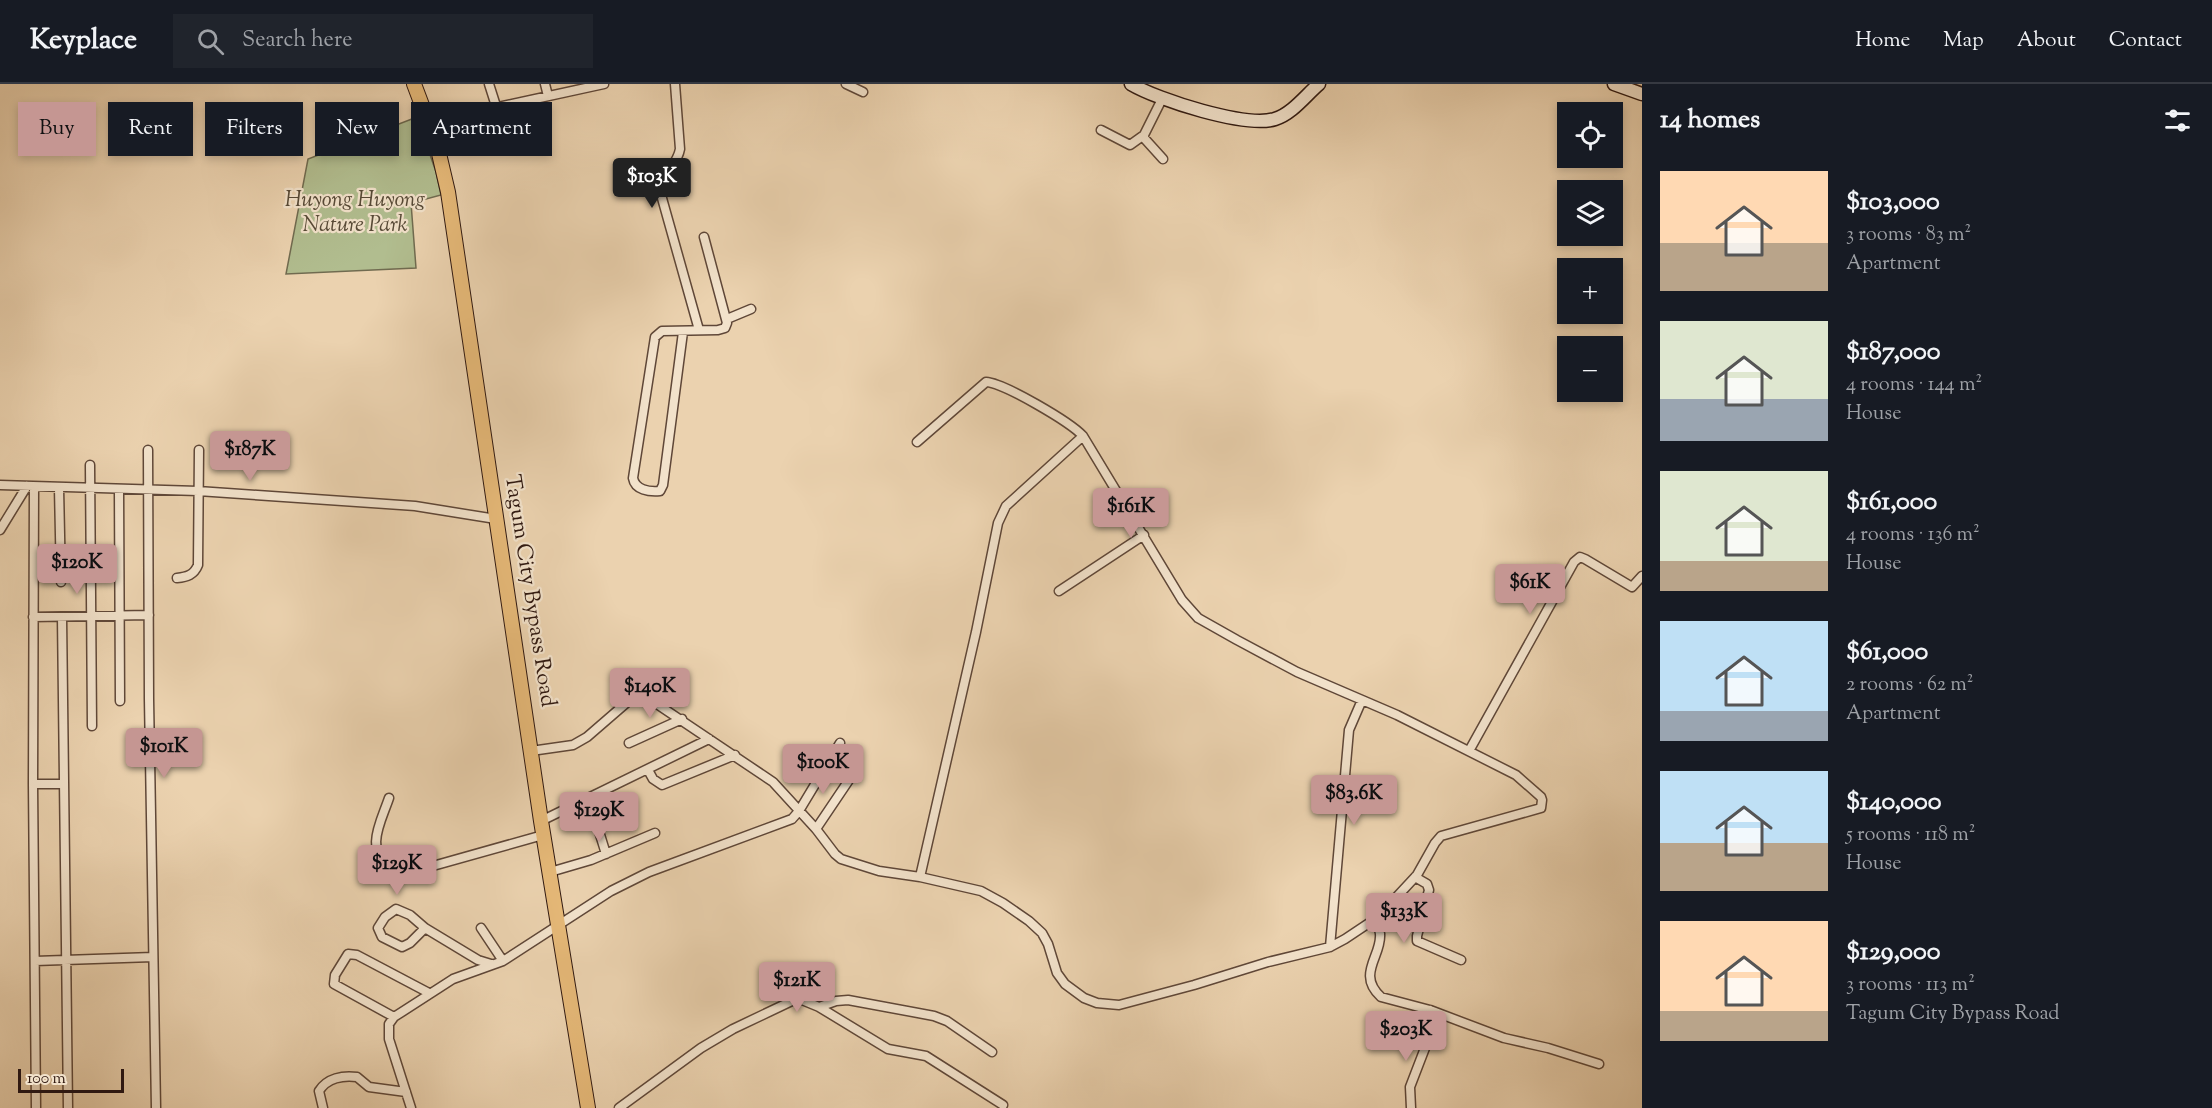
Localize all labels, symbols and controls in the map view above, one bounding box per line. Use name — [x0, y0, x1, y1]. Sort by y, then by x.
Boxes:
search box — [173, 14, 593, 68]
text: Keyplace — [30, 21, 137, 61]
icon: search — [194, 25, 227, 58]
text: Search here — [242, 25, 352, 57]
text: Home — [1855, 26, 1910, 56]
text: Map — [1943, 26, 1984, 56]
text: About — [2017, 26, 2076, 56]
text: Contact — [2109, 26, 2182, 56]
chip: Buy — [18, 102, 96, 156]
chip: Rent — [108, 102, 193, 156]
chip: Filters — [205, 102, 303, 156]
chip: New — [315, 102, 399, 156]
chip: Apartment — [411, 102, 552, 156]
map controls — [1557, 102, 1623, 402]
button: locate — [1557, 102, 1623, 168]
text: 14 homes — [1660, 102, 1760, 139]
icon: filters — [2161, 104, 2194, 137]
pin: $103K — [610, 158, 694, 209]
text: $103K — [627, 163, 677, 192]
button: layers — [1557, 180, 1623, 246]
text: $103,000 — [1846, 184, 1940, 221]
park label: Huyong Huyong Nature Park — [285, 185, 426, 242]
icon: home — [1708, 195, 1780, 267]
text: 3 rooms · 83 m² — [1846, 221, 1971, 250]
text: Apartment — [1846, 250, 1941, 279]
button: + — [1557, 258, 1623, 324]
text: $187,000 — [1846, 334, 1941, 371]
button: − — [1557, 336, 1623, 402]
icon: home — [1708, 345, 1780, 417]
text: 4 rooms · 144 m² — [1846, 371, 1982, 400]
text: House — [1846, 400, 1901, 429]
pin: $187K — [208, 431, 292, 482]
text: $187K — [224, 436, 276, 465]
street label: Tagum City Bypass Road — [495, 472, 563, 710]
text: $161,000 — [1846, 484, 1937, 521]
pin: $161K — [1089, 488, 1173, 539]
text: $161K — [1107, 493, 1155, 522]
icon: home — [1708, 495, 1780, 567]
text: 4 rooms · 136 m² — [1846, 521, 1980, 550]
pin: $120K — [35, 544, 119, 595]
text: $120K — [51, 549, 103, 578]
text: House — [1846, 550, 1901, 579]
pin: $61K — [1494, 564, 1566, 615]
text: $61K — [1509, 569, 1551, 598]
text: $61,000 — [1846, 634, 1928, 671]
icon: home — [1708, 645, 1780, 717]
pin: $140K — [608, 668, 692, 719]
text: 2 rooms · 62 m² — [1846, 671, 1974, 700]
text: $140K — [624, 673, 676, 702]
text: Apartment — [1846, 700, 1941, 729]
pin: $101K — [122, 728, 206, 779]
text: $101K — [140, 733, 188, 762]
pin: $100K — [781, 744, 865, 795]
text: $100K — [797, 749, 849, 778]
pin: $83.6K — [1305, 775, 1403, 826]
text: $83.6K — [1325, 780, 1383, 809]
text: $140,000 — [1846, 784, 1942, 821]
pin: $129K — [557, 792, 641, 843]
icon: home — [1708, 795, 1780, 867]
text: $129K — [573, 797, 625, 826]
text: 5 rooms · 118 m² — [1846, 821, 1976, 850]
pin: $129K — [355, 845, 439, 896]
text: $129K — [371, 850, 423, 879]
text: House — [1846, 850, 1901, 879]
pin: $133K — [1362, 893, 1446, 944]
text: $133K — [1380, 898, 1428, 927]
text: $129,000 — [1846, 934, 1941, 971]
icon: home — [1708, 945, 1780, 1017]
pin: $121K — [755, 962, 839, 1013]
text: $121K — [773, 967, 821, 996]
text: 3 rooms · 113 m² — [1846, 971, 1975, 1000]
text: Tagum City Bypass Road — [1846, 1000, 2060, 1029]
pin: $203K — [1364, 1011, 1448, 1062]
text: $203K — [1379, 1016, 1433, 1045]
scale bar — [18, 1066, 124, 1094]
text: 100 m — [27, 1068, 66, 1091]

